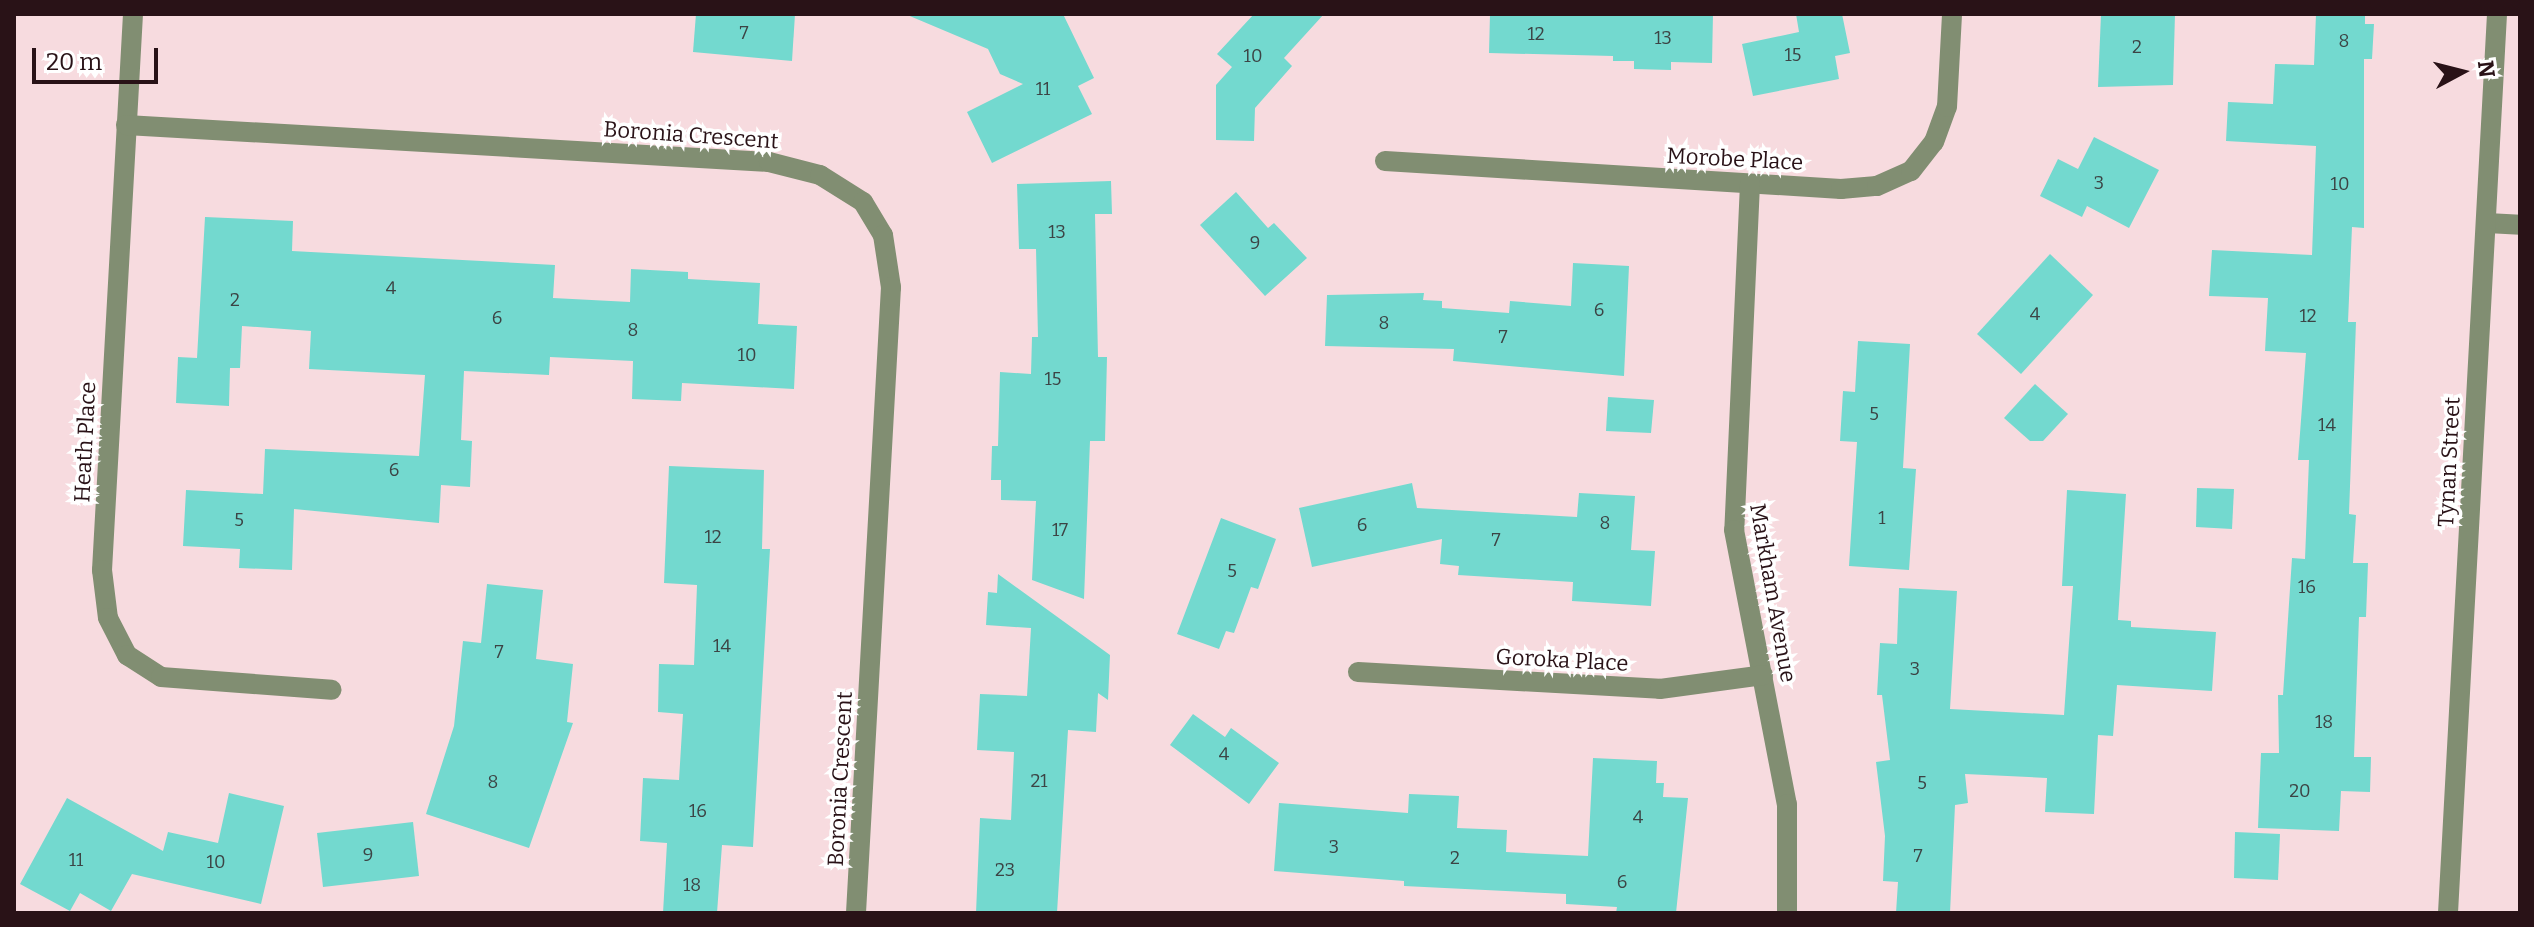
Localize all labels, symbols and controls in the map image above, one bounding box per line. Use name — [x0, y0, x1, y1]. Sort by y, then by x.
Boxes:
house number: 7 — [739, 22, 749, 44]
house number: 12 — [1527, 23, 1545, 45]
house number: 13 — [1654, 27, 1672, 49]
house number: 8 — [2339, 30, 2349, 52]
scale bar — [36, 32, 162, 82]
north arrow — [2422, 32, 2502, 112]
house number: 2 — [2132, 36, 2142, 58]
house number: 15 — [1785, 44, 1801, 66]
house number: 10 — [1244, 45, 1262, 67]
text: 20 m — [46, 48, 102, 76]
text: N — [2472, 59, 2501, 79]
house number: 11 — [1036, 78, 1050, 100]
street label: Boronia Crescent — [603, 116, 779, 154]
street label: Morobe Place — [1666, 142, 1804, 176]
house number: 3 — [2094, 172, 2104, 194]
house number: 10 — [2331, 173, 2349, 195]
house number: 13 — [1048, 221, 1066, 243]
house number: 9 — [1250, 232, 1260, 254]
house number: 4 — [386, 277, 396, 299]
house number: 2 — [230, 289, 240, 311]
house number: 6 — [1594, 299, 1604, 321]
house number: 4 — [2030, 303, 2040, 325]
house number: 12 — [2299, 305, 2317, 327]
house number: 6 — [492, 307, 502, 329]
house number: 8 — [1379, 312, 1389, 334]
house number: 8 — [628, 319, 638, 341]
house number: 7 — [1498, 326, 1508, 348]
house number: 10 — [738, 344, 756, 366]
house number: 15 — [1045, 368, 1061, 390]
street label: Heath Place — [69, 381, 101, 503]
street label: Tynan Street — [2432, 396, 2466, 528]
house number: 5 — [1869, 403, 1879, 425]
house number: 14 — [2318, 414, 2336, 436]
house number: 6 — [389, 459, 399, 481]
street label: Markham Avenue — [1744, 502, 1802, 684]
house number: 1 — [1878, 507, 1886, 529]
house number: 5 — [234, 509, 244, 531]
house number: 8 — [1600, 512, 1610, 534]
house number: 6 — [1357, 514, 1367, 536]
house number: 17 — [1052, 519, 1068, 541]
house number: 12 — [704, 526, 722, 548]
house number: 7 — [1491, 529, 1501, 551]
house number: 5 — [1227, 560, 1237, 582]
house number: 16 — [2298, 576, 2316, 598]
house number: 14 — [713, 635, 731, 657]
house number: 7 — [494, 641, 504, 663]
street label: Goroka Place — [1495, 643, 1629, 677]
house number: 3 — [1910, 658, 1920, 680]
street label: Boronia Crescent — [822, 691, 858, 867]
house number: 18 — [2315, 711, 2333, 733]
house number: 4 — [1219, 743, 1229, 765]
house number: 21 — [1030, 770, 1048, 792]
house number: 8 — [488, 771, 498, 793]
house number: 5 — [1917, 772, 1927, 794]
house number: 20 — [2289, 780, 2311, 802]
house number: 16 — [689, 800, 707, 822]
house number: 4 — [1633, 806, 1643, 828]
house number: 3 — [1329, 836, 1339, 858]
house number: 9 — [363, 844, 373, 866]
house number: 7 — [1913, 845, 1923, 867]
house number: 2 — [1450, 847, 1460, 869]
house number: 11 — [69, 849, 83, 871]
house number: 10 — [207, 851, 225, 873]
house number: 23 — [995, 859, 1015, 881]
house number: 6 — [1617, 871, 1627, 893]
house number: 18 — [683, 874, 701, 896]

